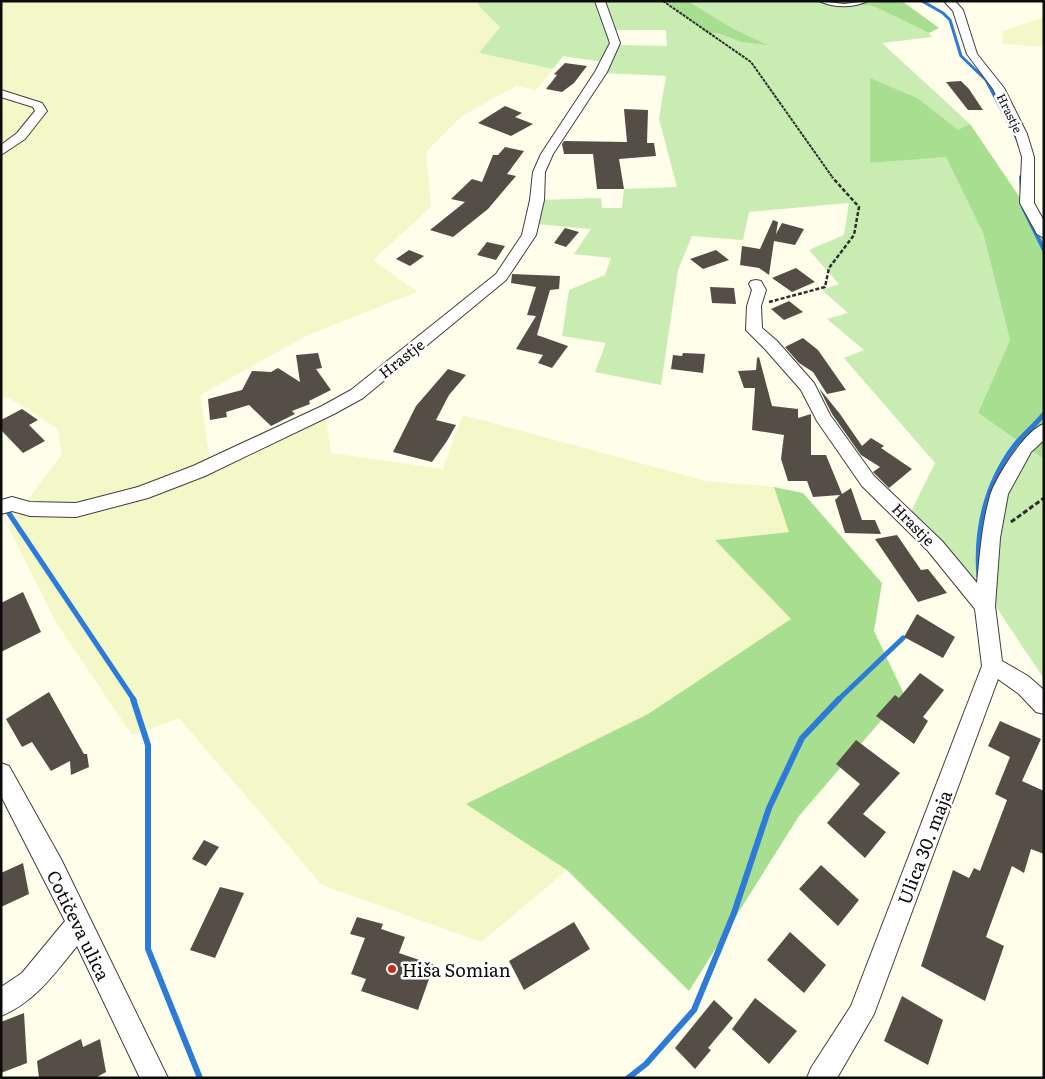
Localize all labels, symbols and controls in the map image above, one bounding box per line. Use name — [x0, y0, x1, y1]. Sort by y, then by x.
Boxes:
street label: Hrastje — [993, 90, 1027, 136]
street label: Hrastje — [373, 333, 429, 383]
street label: Hrastje — [887, 497, 941, 551]
street label: Ulica 30. maja — [890, 786, 958, 908]
street label: Cotičeva ulica — [41, 865, 118, 985]
place label: Hiša Somian — [402, 956, 511, 983]
marker: Hiša Somian — [386, 963, 398, 975]

